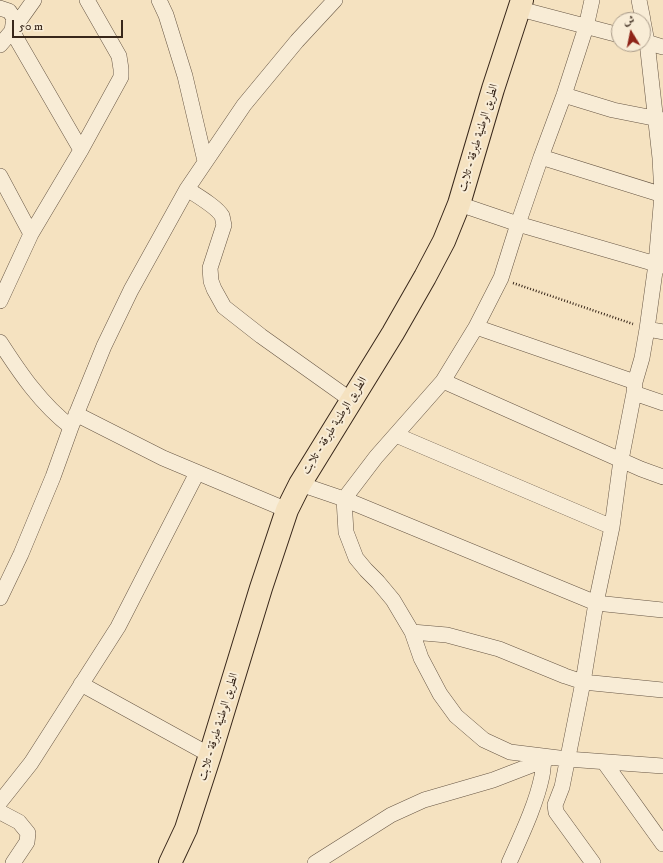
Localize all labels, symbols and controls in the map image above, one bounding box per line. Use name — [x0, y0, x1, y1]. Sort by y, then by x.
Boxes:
scale bar — [14, 12, 125, 38]
north arrow — [611, 12, 651, 52]
text: ش — [622, 13, 636, 29]
text: 50 m — [19, 19, 43, 34]
street label: الطريق الوطنية طبرقة - تلابت — [456, 82, 502, 194]
street label: الطريق الوطنية طبرقة - تلابت — [299, 375, 371, 477]
street label: الطريق الوطنية طبرقة - تلابت — [196, 671, 242, 783]

